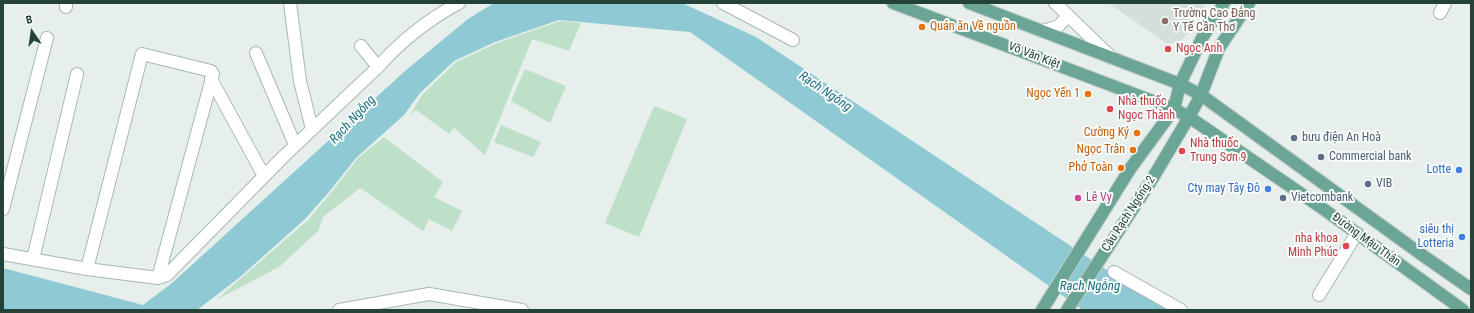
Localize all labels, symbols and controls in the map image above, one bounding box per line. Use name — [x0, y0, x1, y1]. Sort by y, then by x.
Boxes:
place label: Trường Cao Đẳng Y Tế Cần Thơ — [1173, 7, 1255, 35]
north arrow — [12, 12, 52, 52]
text: B — [25, 13, 34, 27]
marker: Trường Cao Đẳng Y Tế Cần Thơ — [1160, 16, 1170, 26]
place label: Quán ăn Về nguồn — [930, 20, 1016, 34]
marker: Quán ăn Về nguồn — [917, 22, 927, 32]
street label: Võ Văn Kiệt — [1006, 40, 1062, 72]
place label: Ngọc Anh — [1176, 42, 1222, 56]
marker: Ngọc Anh — [1163, 44, 1173, 54]
water label: Rạch Ngỗng — [796, 69, 854, 115]
place label: Ngọc Yến 1 — [1026, 87, 1080, 101]
marker: Ngọc Yến 1 — [1083, 89, 1093, 99]
water label: Rạch Ngỗng — [327, 93, 379, 147]
place label: Nhà thuốc Ngọc Thành — [1118, 95, 1175, 123]
marker: Nhà thuốc Ngọc Thành — [1105, 104, 1115, 114]
place label: Cường Ký — [1084, 126, 1129, 140]
marker: Cường Ký — [1132, 128, 1142, 138]
place label: bưu điện An Hoà — [1302, 131, 1381, 145]
marker: bưu điện An Hoà — [1289, 133, 1299, 143]
place label: Nhà thuốc Trung Sơn 9 — [1190, 137, 1247, 165]
place label: Ngọc Trân — [1077, 143, 1125, 157]
marker: Ngọc Trân — [1128, 145, 1138, 155]
marker: Nhà thuốc Trung Sơn 9 — [1177, 146, 1187, 156]
place label: Commercial bank — [1329, 150, 1412, 164]
marker: Commercial bank — [1316, 152, 1326, 162]
place label: Phở Toàn — [1069, 161, 1113, 175]
marker: Phở Toàn — [1116, 163, 1126, 173]
place label: Lotte — [1427, 163, 1451, 177]
marker: Lotte — [1454, 165, 1464, 175]
street label: Cầu Rạch Ngổng 2 — [1099, 174, 1159, 254]
place label: VIB — [1376, 177, 1392, 191]
marker: VIB — [1363, 179, 1373, 189]
place label: Cty may Tây Đô — [1187, 182, 1260, 196]
marker: Cty may Tây Đô — [1263, 184, 1273, 194]
place label: Lê Vy — [1086, 191, 1112, 205]
place label: Vietcombank — [1291, 191, 1353, 205]
marker: Lê Vy — [1073, 193, 1083, 203]
marker: Vietcombank — [1278, 193, 1288, 203]
street label: Đường Mậu Thân — [1329, 210, 1403, 270]
place label: siêu thị Lotteria — [1417, 223, 1454, 251]
place label: nha khoa Minh Phúc — [1288, 232, 1338, 260]
marker: siêu thị Lotteria — [1457, 232, 1467, 242]
marker: nha khoa Minh Phúc — [1341, 241, 1351, 251]
water label: Rạch Ngỗng — [1060, 279, 1120, 295]

